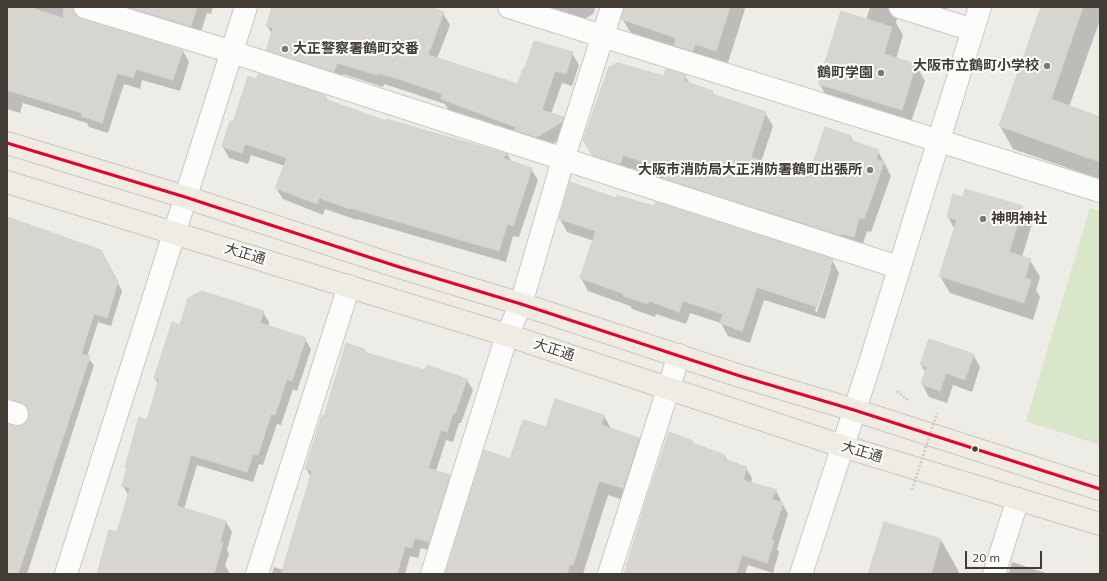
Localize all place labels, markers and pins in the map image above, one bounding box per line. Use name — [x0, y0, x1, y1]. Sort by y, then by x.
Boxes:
place label: 大正警察署鶴町交番 — [293, 41, 419, 57]
marker: 大正警察署鶴町交番 — [280, 44, 290, 54]
place label: 大阪市立鶴町小学校 — [913, 58, 1039, 74]
marker: 大阪市立鶴町小学校 — [1042, 61, 1052, 71]
place label: 鶴町学園 — [817, 65, 873, 81]
marker: 鶴町学園 — [876, 68, 886, 78]
place label: 大阪市消防局大正消防署鶴町出張所 — [638, 162, 862, 178]
marker: 大阪市消防局大正消防署鶴町出張所 — [865, 165, 875, 175]
place label: 神明神社 — [991, 211, 1047, 227]
marker: 神明神社 — [978, 214, 988, 224]
unlabelled marker — [970, 444, 980, 454]

